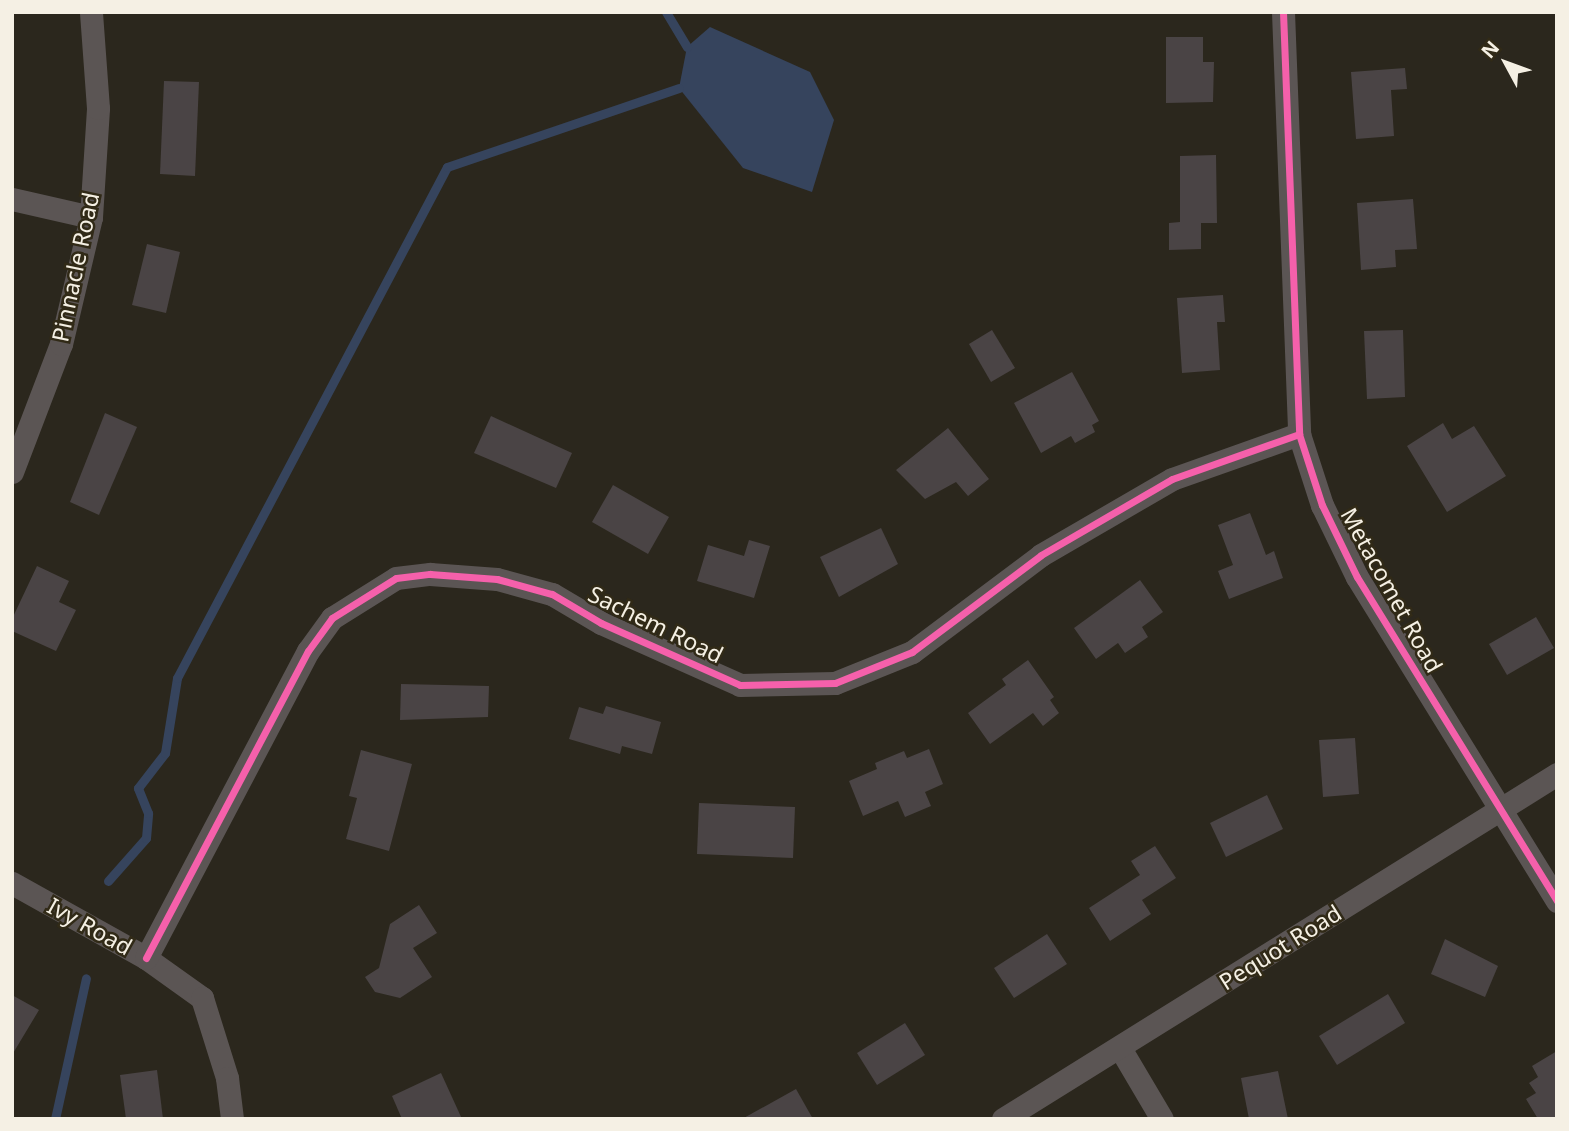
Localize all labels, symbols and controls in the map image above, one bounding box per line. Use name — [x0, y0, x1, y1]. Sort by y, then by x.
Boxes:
north arrow — [1471, 28, 1541, 98]
text: N — [1475, 35, 1505, 64]
street label: Pinnacle Road — [46, 190, 104, 344]
street label: Metacomet Road — [1335, 503, 1449, 677]
street label: Sachem Road — [584, 579, 728, 669]
street label: Ivy Road — [43, 892, 137, 960]
street label: Pequot Road — [1214, 899, 1346, 995]

